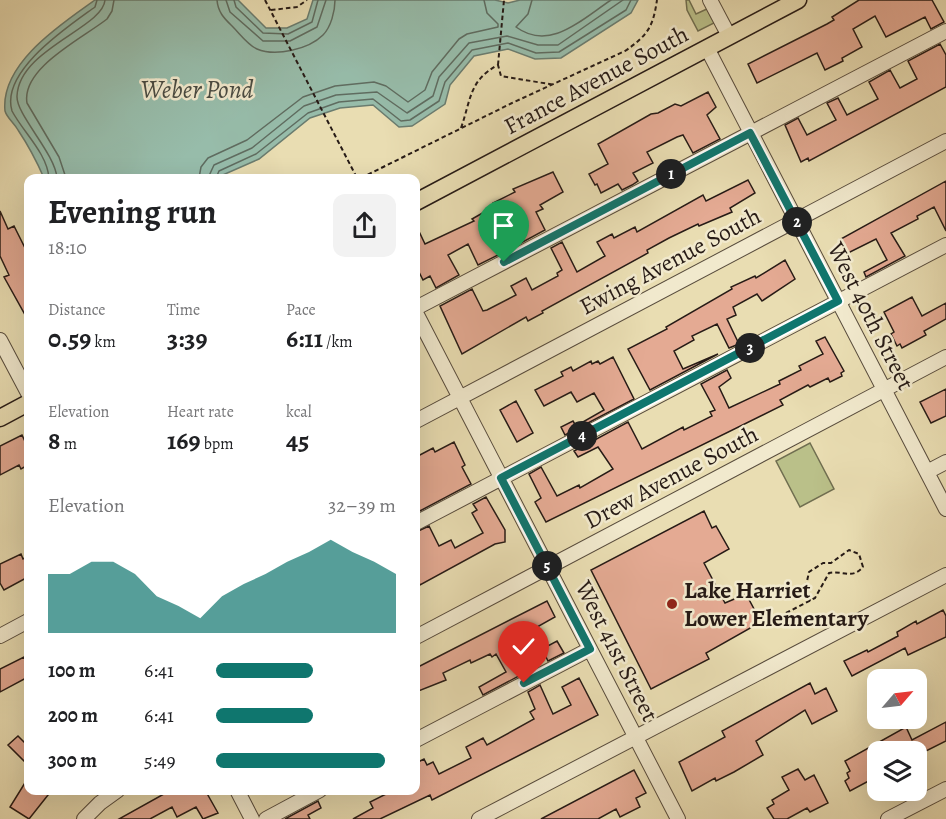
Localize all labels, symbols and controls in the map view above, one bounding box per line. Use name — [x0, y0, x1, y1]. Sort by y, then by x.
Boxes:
street label: France Avenue South — [498, 18, 694, 142]
water label: Weber Pond — [140, 72, 254, 107]
pin: 1 — [656, 159, 686, 189]
text: 1 — [668, 163, 674, 185]
text: Evening run — [48, 189, 217, 234]
button: share — [333, 194, 396, 257]
pin — [478, 200, 529, 262]
street label: Ewing Avenue South — [574, 200, 767, 322]
pin: 2 — [782, 207, 812, 237]
icon: arrive — [487, 209, 520, 242]
text: 2 — [793, 211, 801, 233]
text: 18:10 — [48, 234, 87, 261]
street label: West 40th Street — [820, 236, 922, 395]
text: Distance — [48, 299, 105, 321]
text: Time — [167, 299, 200, 321]
text: Pace — [286, 299, 316, 321]
text: 0.59 — [48, 321, 91, 356]
text: 3:39 — [167, 321, 208, 356]
text: 6:11 — [286, 321, 323, 356]
text: km — [91, 331, 116, 353]
text: /km — [323, 331, 353, 353]
pin: 3 — [735, 333, 765, 363]
text: 3 — [747, 337, 753, 359]
text: Elevation — [48, 401, 109, 423]
text: Heart rate — [167, 401, 234, 423]
text: kcal — [286, 401, 312, 423]
street label: Drew Avenue South — [579, 418, 764, 536]
pin: 4 — [567, 421, 597, 451]
text: 8 — [48, 423, 60, 458]
text: 169 — [167, 423, 201, 458]
text: 45 — [286, 423, 309, 458]
text: 4 — [578, 425, 586, 447]
text: m — [60, 433, 77, 455]
text: bpm — [201, 433, 234, 455]
text: Elevation — [48, 492, 125, 519]
text: 32–39 m — [328, 492, 396, 519]
pin: 5 — [532, 551, 562, 581]
text: 5 — [544, 555, 550, 577]
street label: West 41st Street — [567, 574, 666, 727]
place label: Lake Harriet Lower Elementary — [684, 574, 870, 634]
marker: Lake Harriet Lower Elementary — [665, 597, 679, 611]
pin — [498, 621, 549, 683]
icon: check — [507, 630, 540, 663]
text: 100 m — [48, 657, 96, 684]
text: 6:41 — [144, 657, 174, 684]
north arrow — [867, 669, 927, 729]
map controls — [867, 669, 927, 801]
text: 200 m — [48, 702, 98, 729]
text: 6:41 — [144, 702, 174, 729]
button: layers — [867, 741, 927, 801]
text: 300 m — [48, 747, 97, 774]
text: 5:49 — [144, 747, 176, 774]

